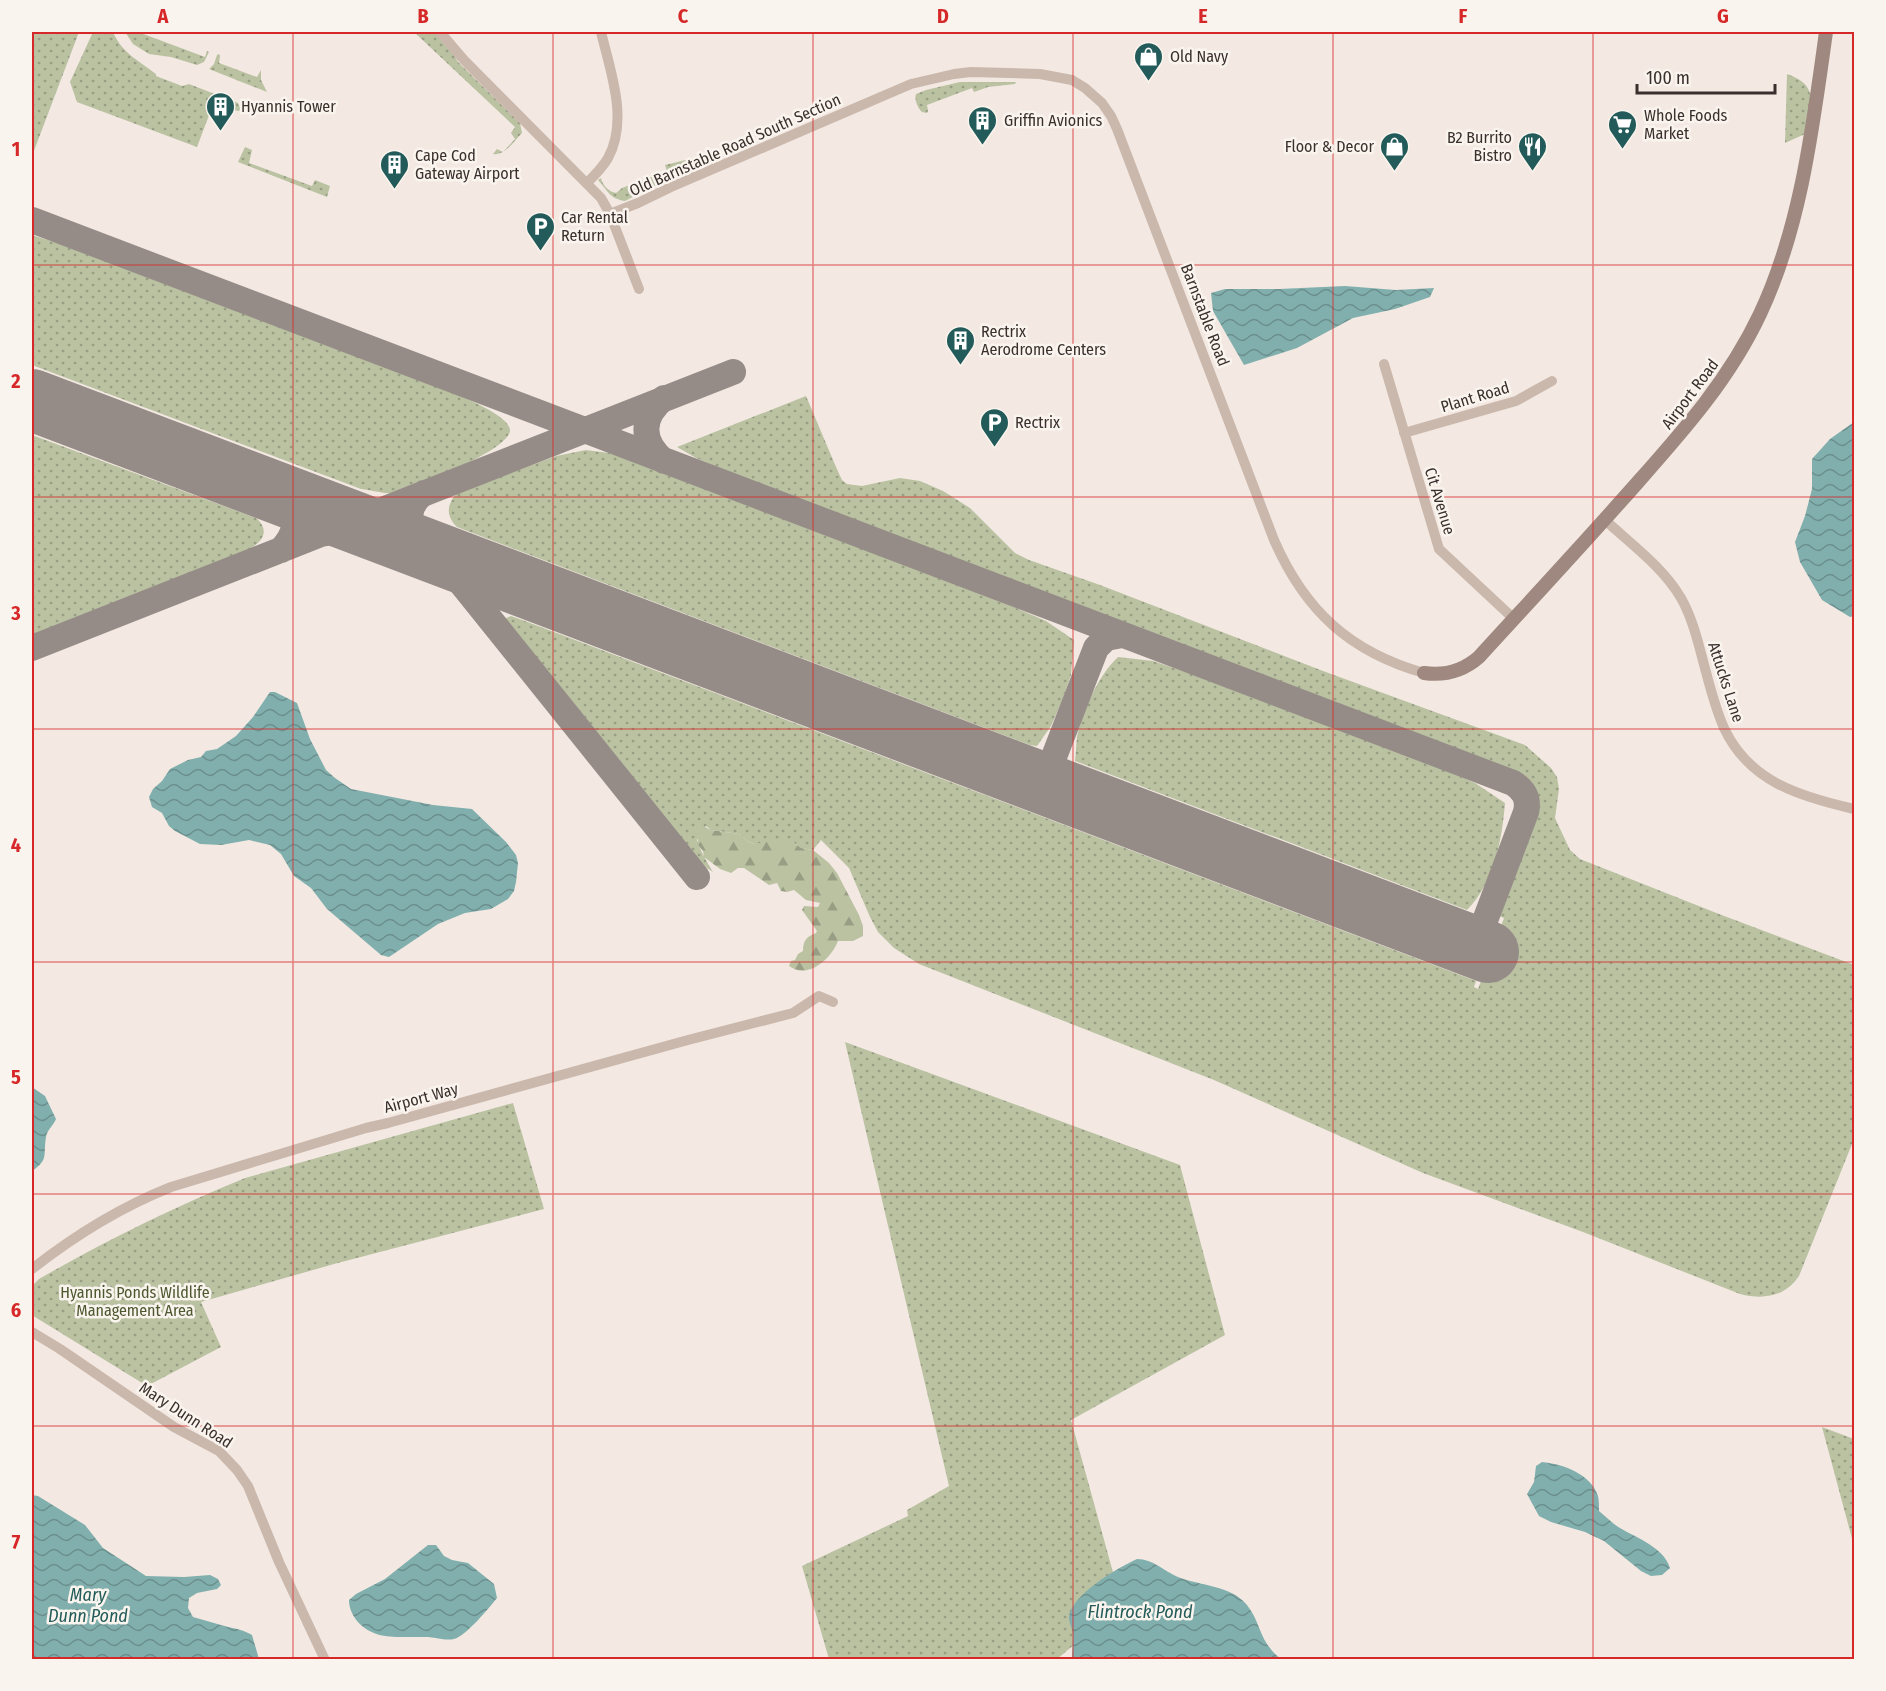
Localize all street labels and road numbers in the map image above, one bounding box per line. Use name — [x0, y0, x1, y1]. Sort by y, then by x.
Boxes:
street label: Old Barnstable Road South Section — [626, 90, 844, 200]
street label: Barnstable Road — [1177, 261, 1233, 369]
street label: Airport Road — [1658, 355, 1722, 433]
street label: Plant Road — [1438, 378, 1512, 416]
street label: Cit Avenue — [1421, 465, 1459, 537]
street label: Attucks Lane — [1704, 639, 1748, 725]
street label: Airport Way — [382, 1079, 461, 1117]
street label: Mary Dunn Road — [136, 1378, 236, 1452]

